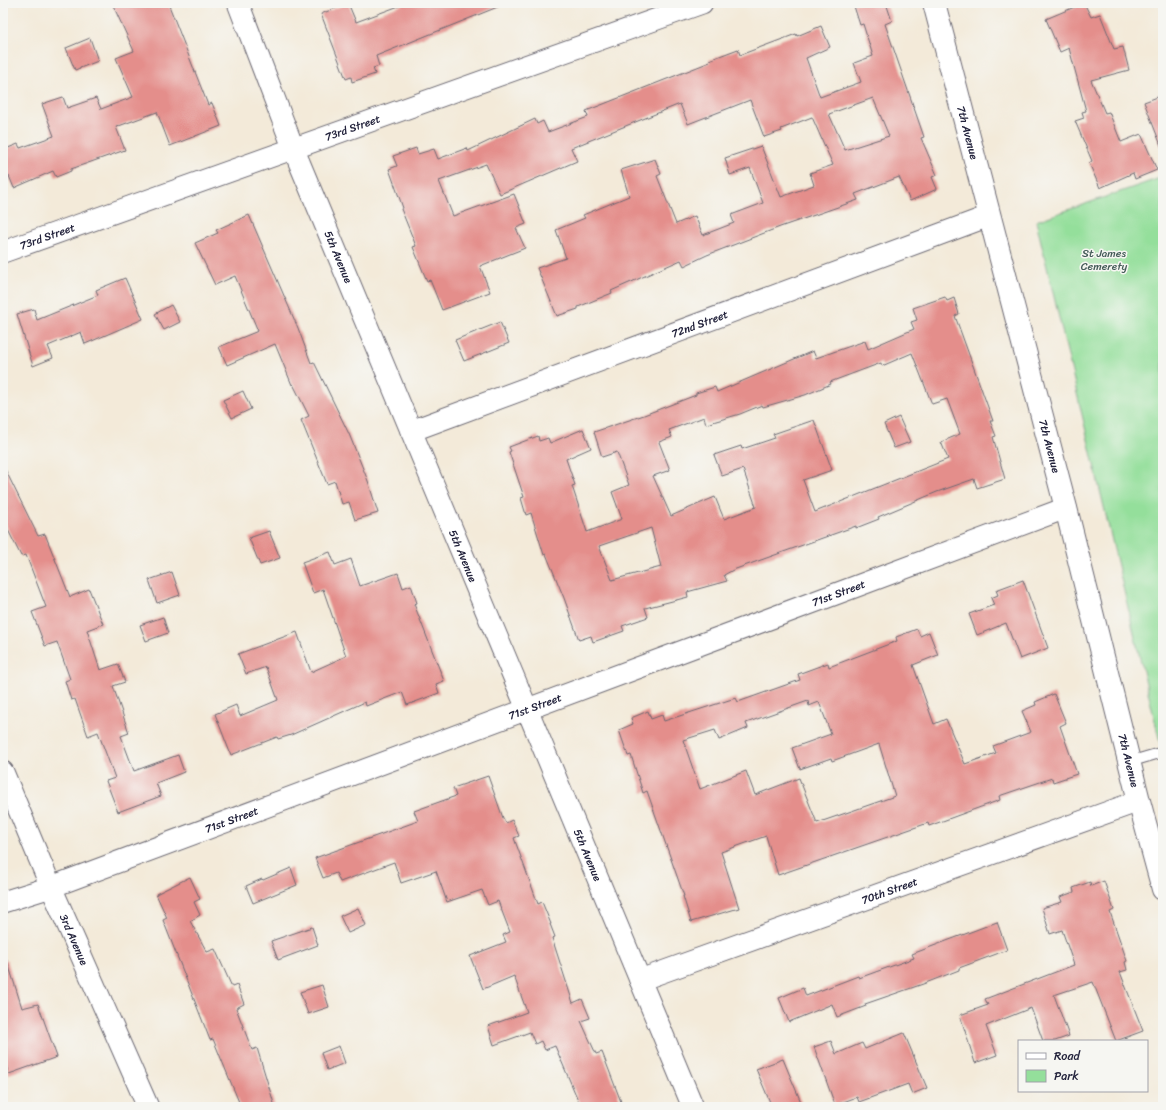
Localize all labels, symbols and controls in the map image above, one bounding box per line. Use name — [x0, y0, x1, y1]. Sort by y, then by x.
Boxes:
street label: 7th Avenue — [952, 104, 984, 162]
street label: 73rd Street — [322, 109, 383, 146]
street label: 73rd Street — [17, 218, 78, 255]
street label: 5th Avenue — [319, 228, 358, 287]
park label: St James Cemerety — [1081, 244, 1128, 276]
street label: 72nd Street — [669, 304, 731, 343]
street label: 7th Avenue — [1034, 417, 1066, 476]
street label: 5th Avenue — [444, 527, 483, 586]
street label: 71st Street — [809, 574, 868, 612]
street label: 71st Street — [506, 688, 565, 725]
street label: 7th Avenue — [1113, 731, 1145, 790]
street label: 71st Street — [202, 801, 261, 838]
street label: 5th Avenue — [568, 826, 608, 885]
street label: 70th Street — [859, 872, 920, 909]
street label: 3rd Avenue — [54, 911, 94, 969]
legend — [1018, 1040, 1148, 1092]
text: Road — [1054, 1045, 1081, 1067]
text: Park — [1054, 1065, 1079, 1087]

